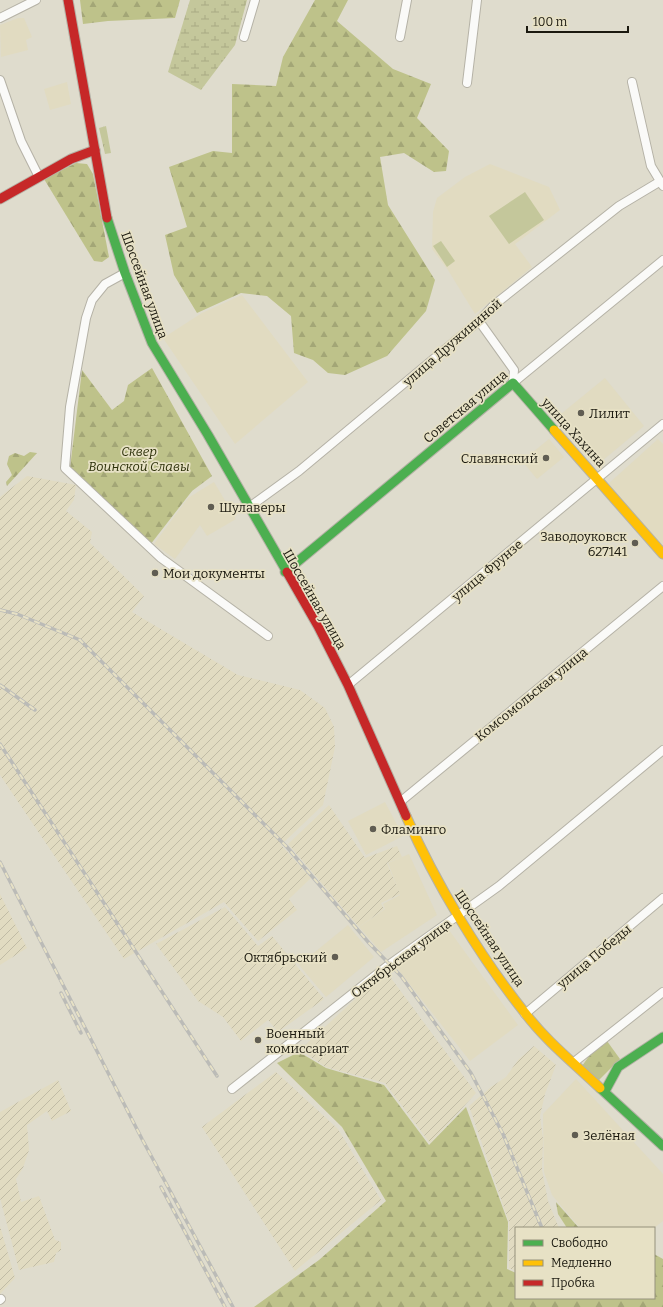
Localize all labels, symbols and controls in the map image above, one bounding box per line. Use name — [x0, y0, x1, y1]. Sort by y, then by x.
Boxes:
scale bar — [527, 8, 628, 34]
text: 100 m — [533, 15, 568, 29]
street label: Шоссейная улица — [118, 230, 171, 341]
street label: улица Дружининой — [399, 295, 505, 390]
street label: Советская улица — [420, 367, 510, 446]
street label: улица Хахина — [538, 394, 609, 470]
place label: Лилит — [589, 406, 630, 421]
marker: Лилит — [576, 408, 586, 418]
park label: Сквер Воинской Славы — [88, 444, 190, 474]
place label: Славянский — [461, 451, 538, 466]
marker: Славянский — [541, 453, 551, 463]
place label: Шулаверы — [219, 500, 286, 515]
marker: Шулаверы — [206, 502, 216, 512]
place label: Заводоуковск 627141 — [540, 529, 628, 559]
street label: улица Фрунзе — [448, 537, 526, 605]
marker: Заводоуковск 627141 — [630, 538, 640, 548]
street label: Шоссейная улица — [280, 547, 349, 652]
place label: Мои документы — [163, 566, 265, 581]
marker: Мои документы — [150, 568, 160, 578]
street label: Комсомольская улица — [472, 644, 590, 744]
place label: Фламинго — [381, 822, 446, 837]
marker: Фламинго — [368, 824, 378, 834]
street label: Шоссейная улица — [452, 887, 527, 989]
street label: Октябрьская улица — [348, 916, 454, 1001]
street label: улица Победы — [554, 921, 634, 992]
place label: Октябрьский — [244, 950, 327, 965]
marker: Октябрьский — [330, 952, 340, 962]
place label: Военный комиссариат — [266, 1026, 349, 1056]
marker: Военный комиссариат — [253, 1035, 263, 1045]
place label: Зелёная — [583, 1128, 635, 1143]
marker: Зелёная — [570, 1130, 580, 1140]
legend — [515, 1227, 655, 1299]
text: Свободно — [551, 1236, 608, 1250]
text: Медленно — [551, 1256, 612, 1270]
text: Пробка — [551, 1276, 595, 1290]

